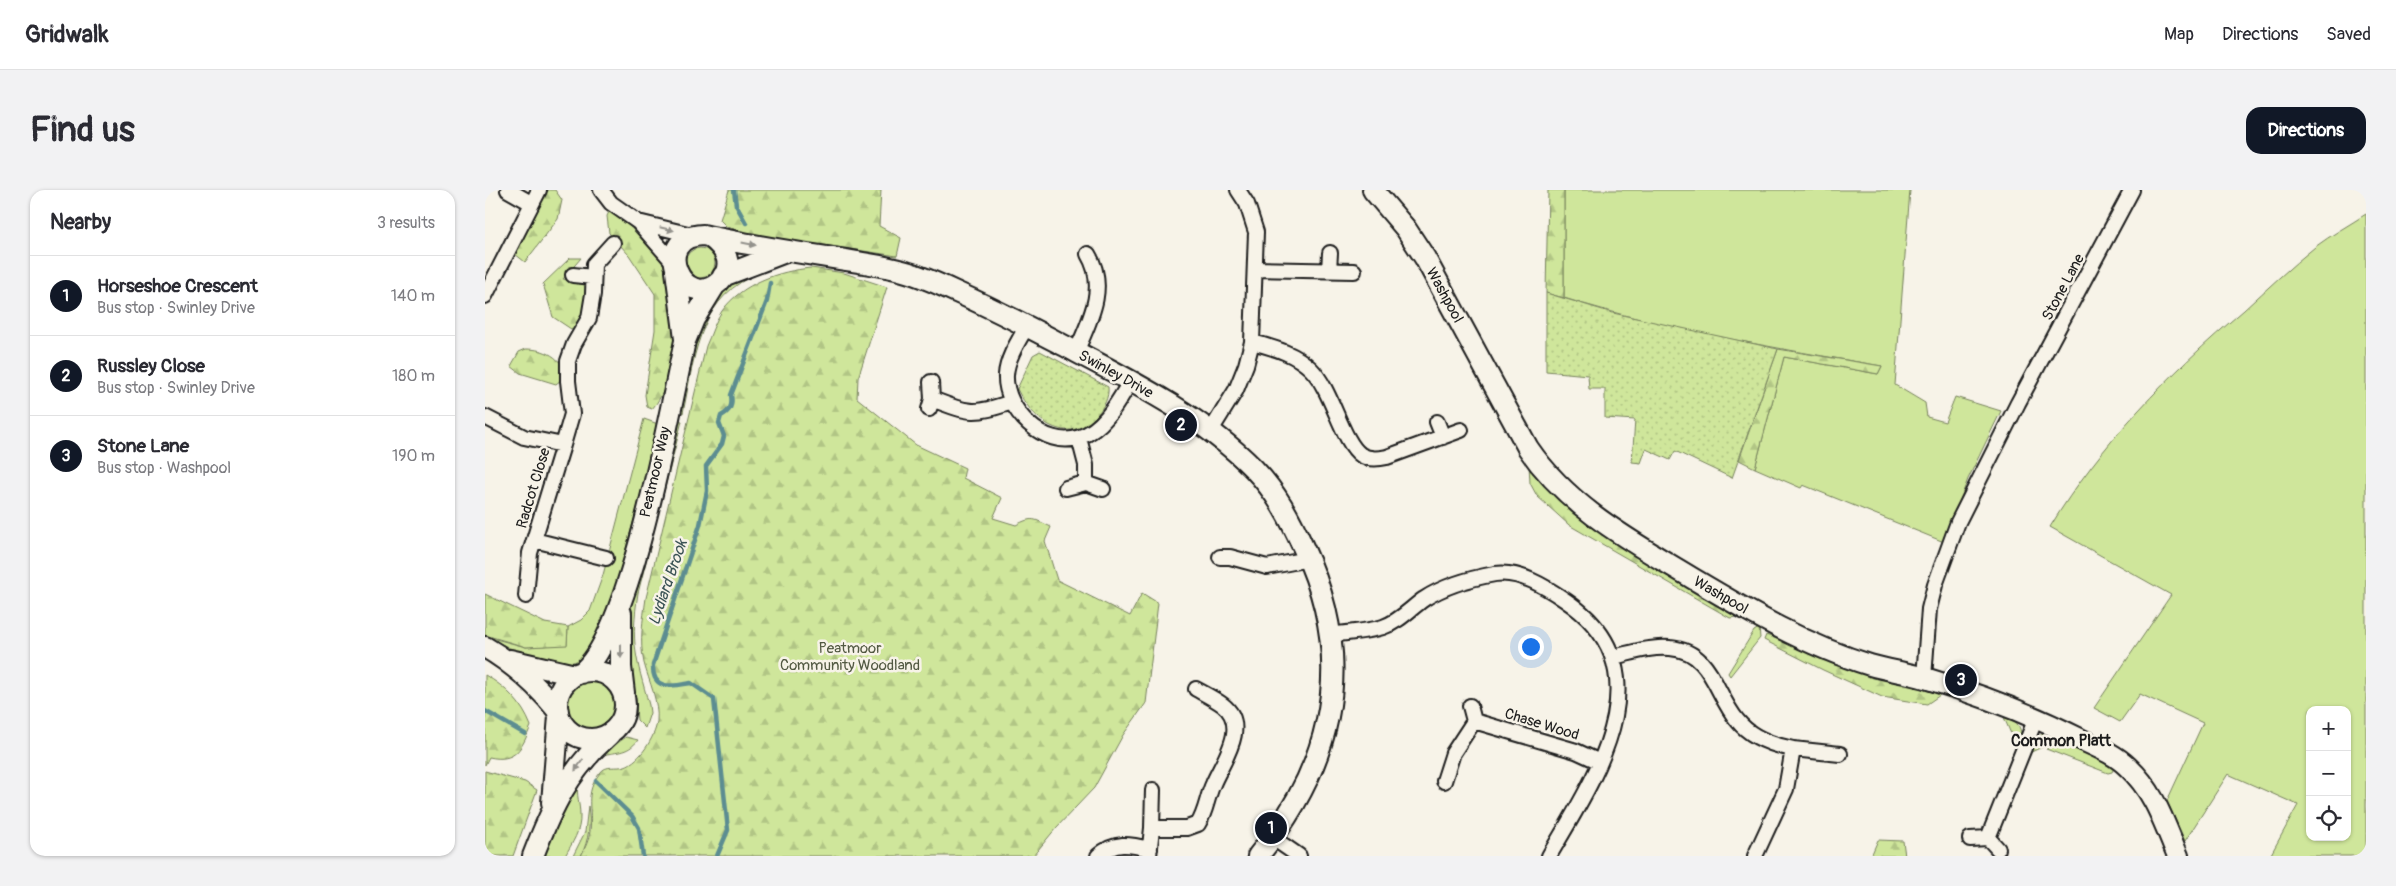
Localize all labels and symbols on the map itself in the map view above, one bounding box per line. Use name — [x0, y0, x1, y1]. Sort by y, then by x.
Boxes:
one-way arrow — [659, 225, 674, 233]
one-way arrow — [742, 240, 758, 248]
street label: Stone Lane — [2038, 250, 2089, 324]
street label: Washpool — [1422, 264, 1467, 326]
street label: Swinley Drive — [1075, 346, 1157, 403]
pin: 2 — [1165, 406, 1197, 444]
street label: Peatmoor Way — [636, 424, 675, 519]
street label: Radcot Close — [512, 445, 555, 531]
water label: Lydiard Brook — [644, 536, 692, 628]
street label: Washpool — [1690, 572, 1752, 619]
your location — [1518, 634, 1544, 660]
park label: Peatmoor Community Woodland — [780, 639, 920, 675]
one-way arrow — [617, 644, 625, 660]
pin: 3 — [1945, 661, 1977, 699]
street label: Chase Wood — [1502, 704, 1581, 745]
district label: Common Platt — [2011, 731, 2111, 751]
one-way arrow — [574, 759, 584, 772]
pin: 1 — [1255, 809, 1287, 847]

